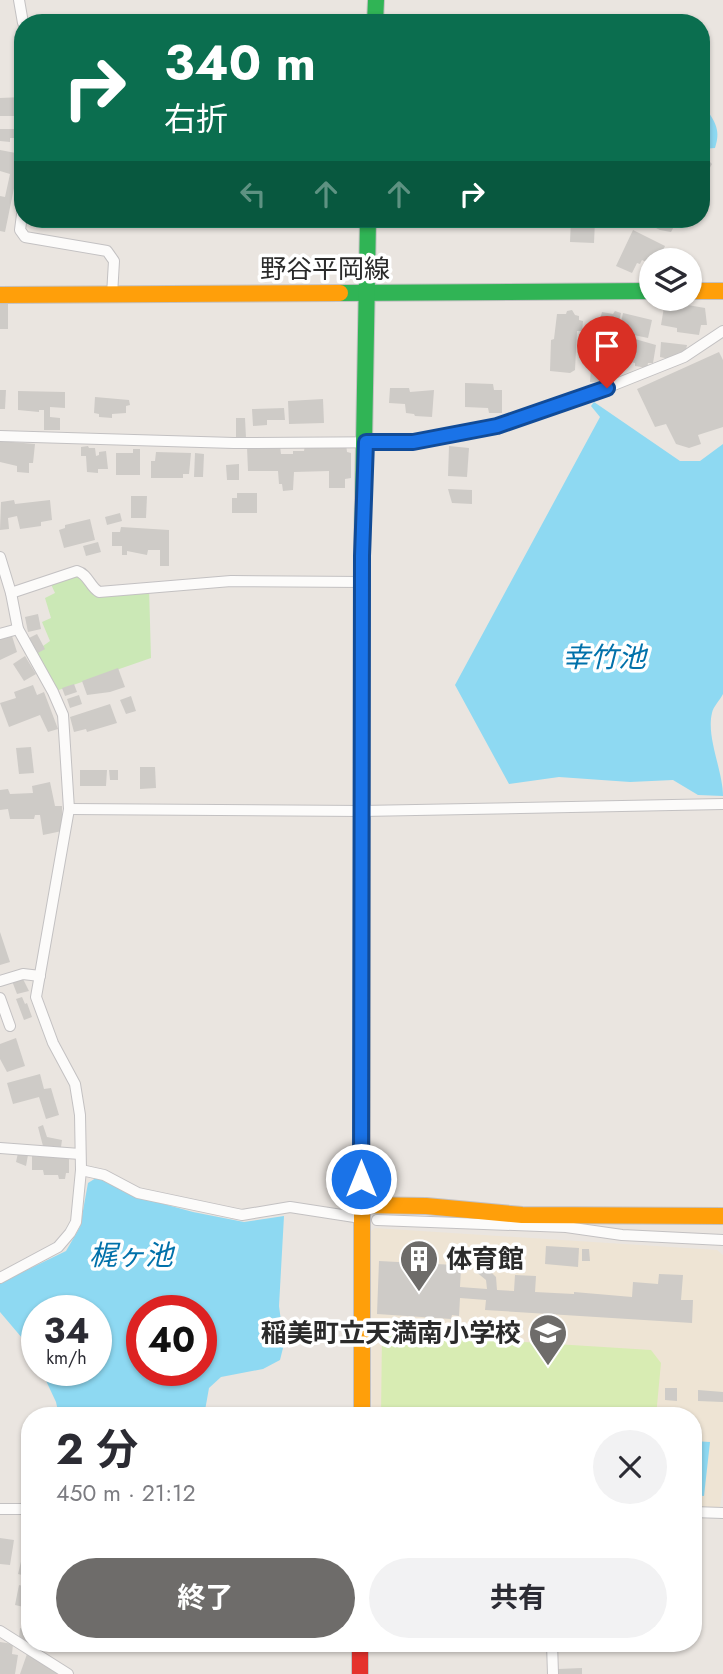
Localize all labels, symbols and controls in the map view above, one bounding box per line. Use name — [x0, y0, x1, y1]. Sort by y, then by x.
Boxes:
text: 340 m — [164, 28, 316, 98]
icon: right — [49, 42, 140, 133]
text: 右折 — [164, 96, 228, 142]
icon: left — [234, 175, 272, 213]
icon: ahead — [307, 175, 345, 213]
icon: ahead — [380, 175, 418, 213]
icon: right — [453, 175, 491, 213]
map controls — [639, 248, 702, 311]
button: layers — [639, 248, 702, 311]
street label: 野谷平岡線 — [260, 250, 390, 288]
pin — [577, 316, 637, 388]
icon: arrive — [588, 327, 626, 365]
water label: 幸竹池 — [562, 637, 649, 678]
position arrow — [324, 1142, 398, 1216]
water label: 梶ヶ池 — [89, 1235, 176, 1276]
building icon: 体育館 — [398, 1238, 440, 1293]
place label: 体育館 — [446, 1240, 524, 1278]
speed limit sign: 40 — [126, 1295, 217, 1386]
text: 34 — [43, 1306, 90, 1356]
school or university icon: 稲美町立天満南小学校 — [527, 1312, 569, 1367]
place label: 稲美町立天満南小学校 — [261, 1314, 521, 1352]
text: km/h — [46, 1345, 87, 1371]
text: 2 分 — [56, 1419, 138, 1480]
button: close — [593, 1430, 667, 1504]
text: 450 m · 21:12 — [56, 1476, 196, 1510]
button: 終了 — [56, 1558, 355, 1638]
button: 共有 — [369, 1558, 667, 1638]

